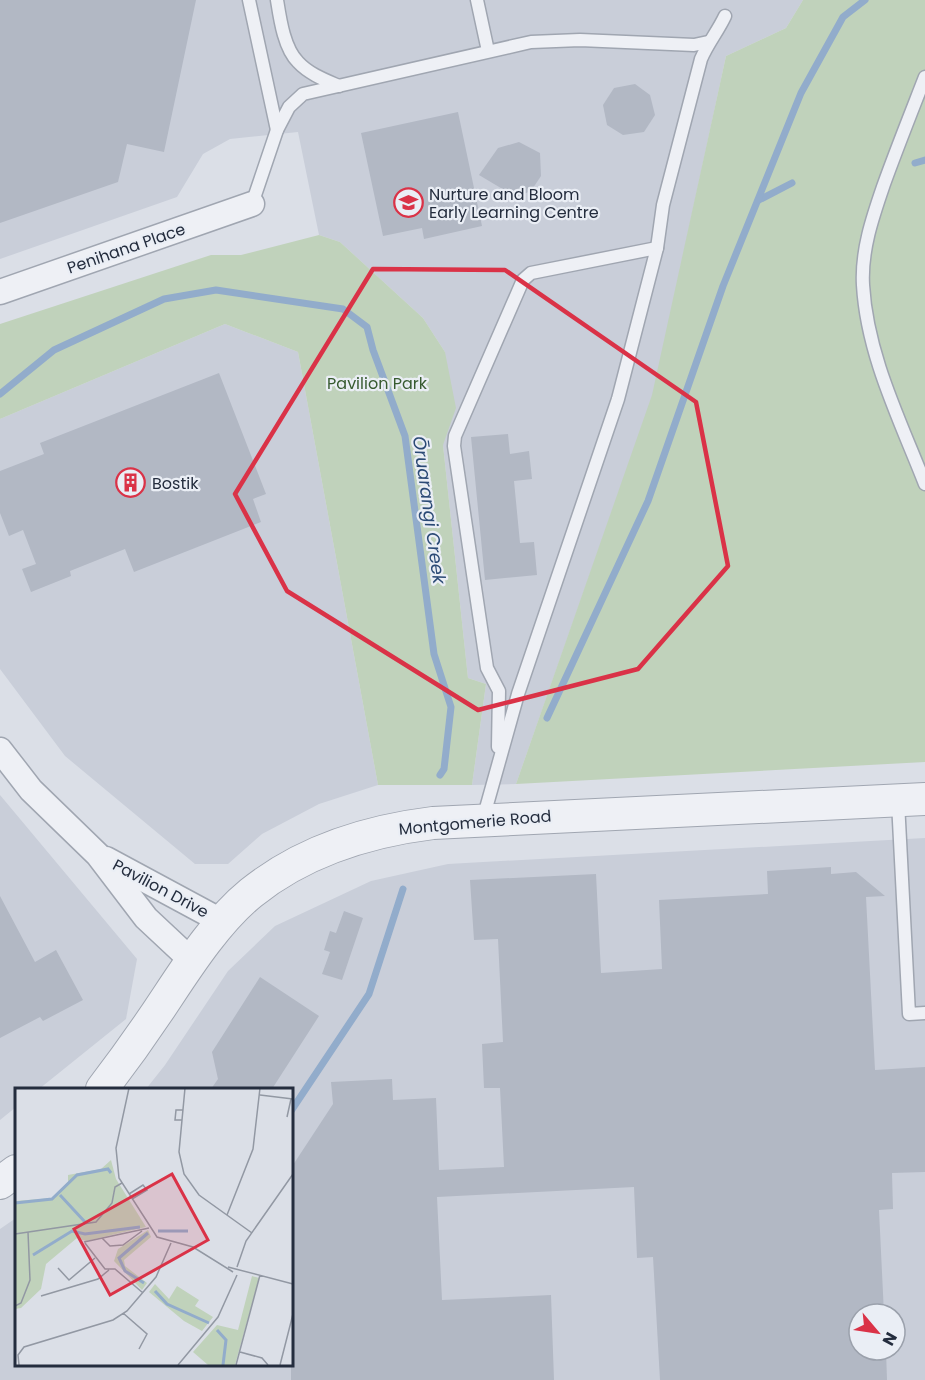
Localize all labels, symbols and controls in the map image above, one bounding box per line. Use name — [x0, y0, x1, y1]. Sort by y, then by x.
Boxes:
place label: Nurture and Bloom Early Learning Centre — [429, 183, 599, 224]
school or university icon: Nurture and Bloom Early Learning Centre — [392, 187, 424, 219]
street label: Penihana Place — [64, 217, 188, 279]
park label: Pavilion Park — [327, 372, 428, 395]
water label: Ōruarangi Creek — [407, 434, 452, 586]
building icon: Bostik — [115, 467, 147, 499]
place label: Bostik — [152, 472, 199, 495]
street label: Montgomerie Road — [398, 804, 552, 841]
street label: Pavilion Drive — [109, 853, 213, 923]
inset map — [15, 1088, 292, 1365]
north arrow — [847, 1302, 907, 1362]
text: N — [877, 1328, 903, 1350]

